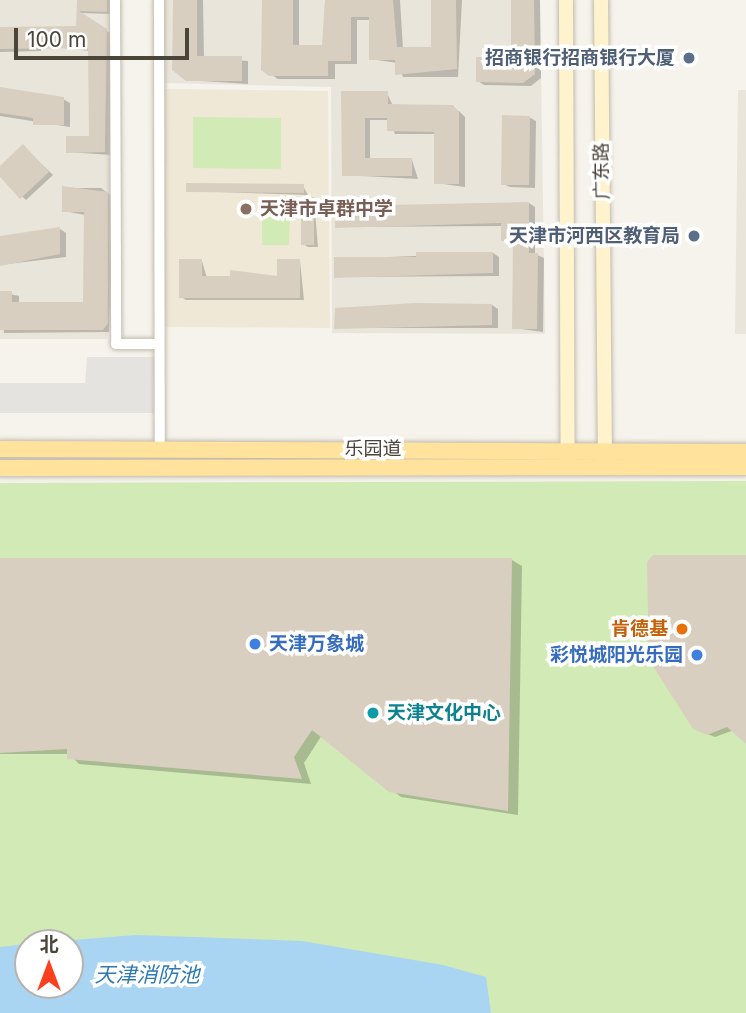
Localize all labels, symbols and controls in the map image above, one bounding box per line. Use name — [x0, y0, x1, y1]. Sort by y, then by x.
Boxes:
scale bar — [18, 14, 192, 58]
text: 100 m — [27, 27, 86, 52]
place label: 招商银行招商银行大厦 — [485, 47, 675, 69]
marker: 招商银行招商银行大厦 — [681, 50, 697, 66]
street label: 广东路 — [590, 142, 614, 200]
place label: 天津市卓群中学 — [260, 198, 393, 220]
marker: 天津市卓群中学 — [238, 201, 254, 217]
place label: 天津市河西区教育局 — [509, 225, 680, 247]
marker: 天津市河西区教育局 — [686, 228, 702, 244]
street label: 乐园道 — [345, 438, 401, 460]
place label: 肯德基 — [611, 618, 668, 640]
marker: 肯德基 — [674, 621, 690, 637]
place label: 天津万象城 — [269, 633, 364, 655]
marker: 天津万象城 — [247, 636, 263, 652]
place label: 彩悦城阳光乐园 — [550, 644, 683, 666]
marker: 彩悦城阳光乐园 — [689, 647, 705, 663]
place label: 天津文化中心 — [387, 702, 501, 724]
marker: 天津文化中心 — [365, 705, 381, 721]
north arrow — [14, 929, 84, 999]
text: 北 — [39, 933, 59, 956]
water label: 天津消防池 — [95, 962, 199, 988]

